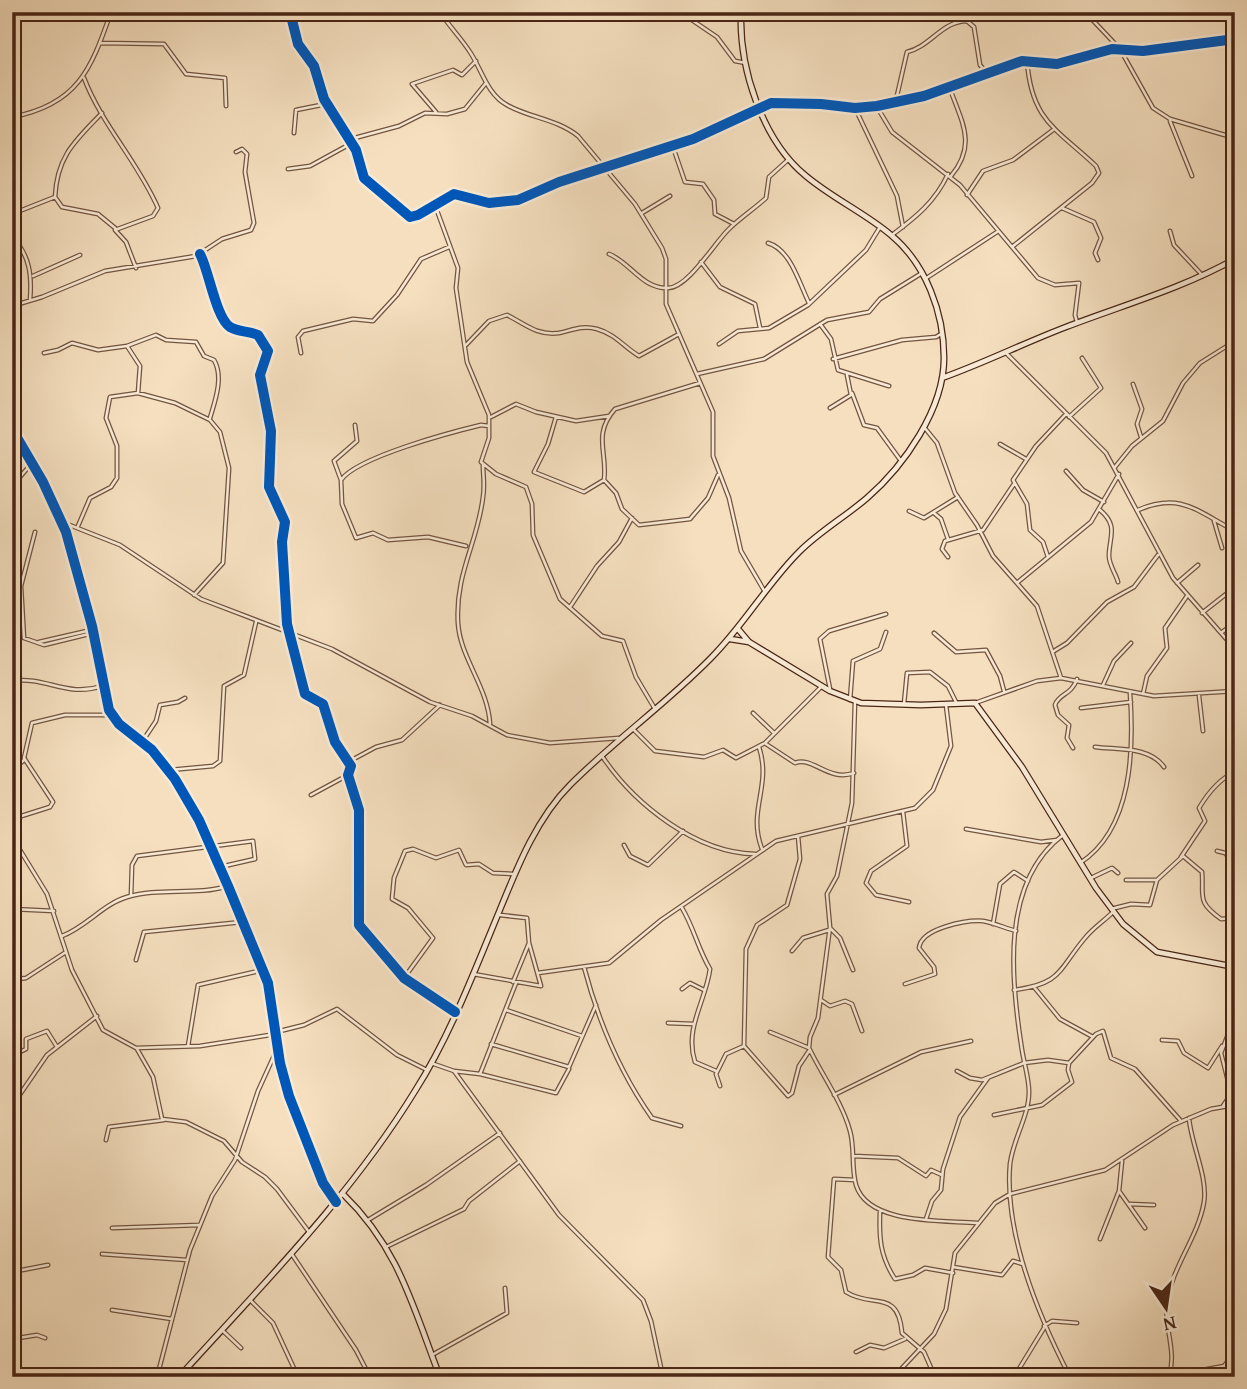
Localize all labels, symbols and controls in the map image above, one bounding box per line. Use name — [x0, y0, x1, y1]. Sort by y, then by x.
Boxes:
north arrow — [1132, 1274, 1202, 1344]
text: N — [1160, 1309, 1179, 1340]

